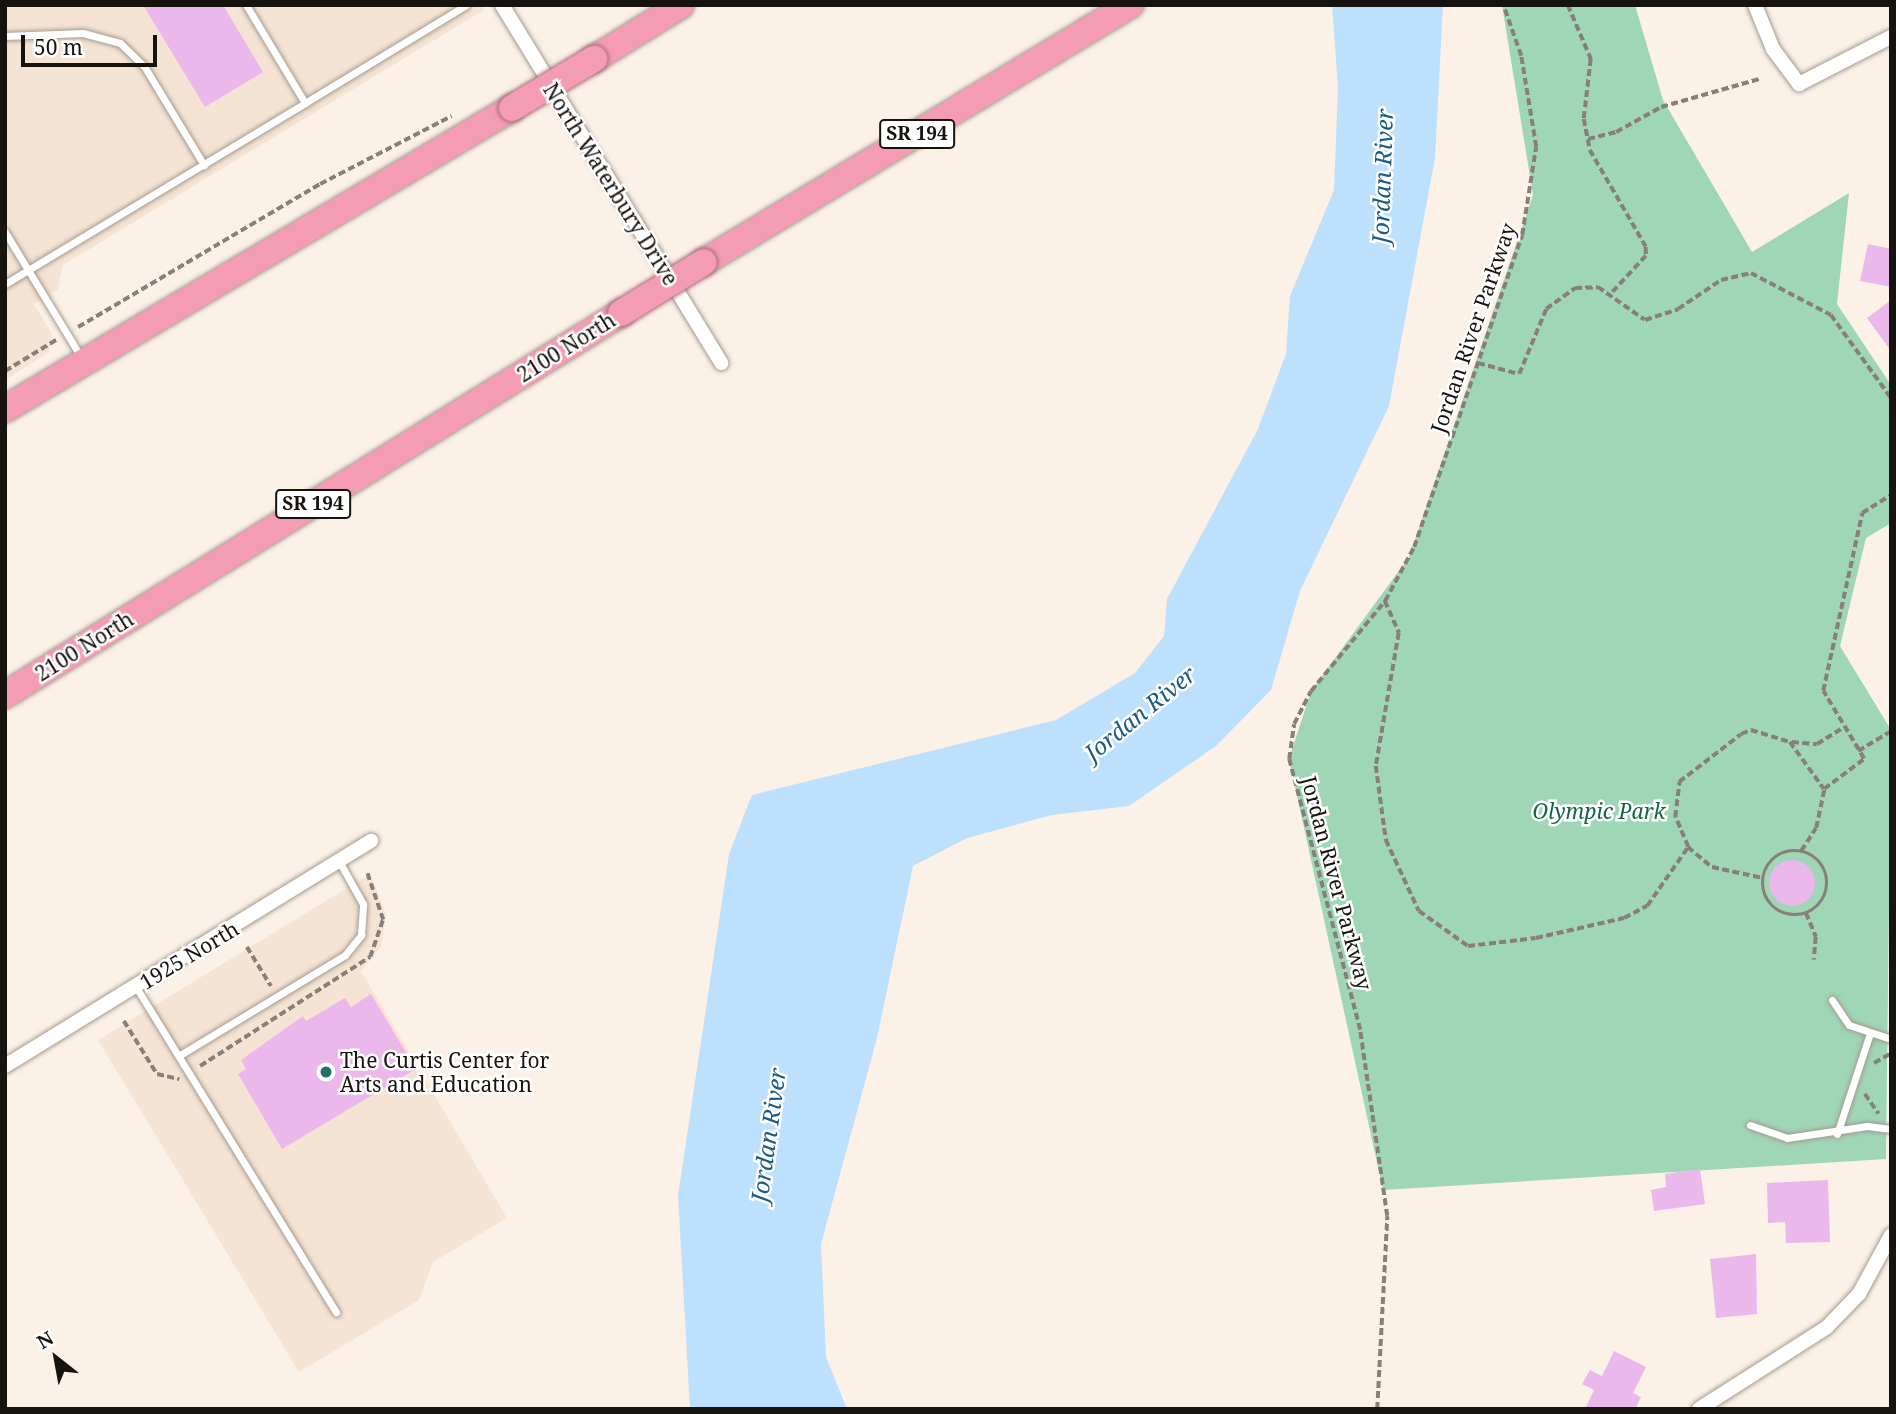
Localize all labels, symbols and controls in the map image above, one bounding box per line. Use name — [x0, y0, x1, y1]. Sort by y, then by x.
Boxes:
scale bar — [24, 21, 161, 65]
text: 50 m — [34, 33, 83, 61]
street label: North Waterbury Drive — [538, 78, 684, 290]
water label: Jordan River — [1366, 108, 1398, 244]
road number: SR 194 — [878, 118, 956, 150]
street label: Jordan River Parkway — [1425, 220, 1521, 436]
street label: 2100 North — [512, 307, 620, 387]
road number: SR 194 — [274, 489, 352, 520]
street label: 2100 North — [30, 606, 138, 686]
water label: Jordan River — [1079, 660, 1201, 766]
street label: Jordan River Parkway — [1296, 773, 1378, 993]
park label: Olympic Park — [1532, 798, 1666, 824]
street label: 1925 North — [135, 916, 243, 994]
place label: The Curtis Center for Arts and Education — [340, 1047, 549, 1097]
marker: The Curtis Center for Arts and Education — [318, 1064, 334, 1080]
water label: Jordan River — [745, 1066, 791, 1204]
north arrow — [21, 1323, 91, 1393]
text: N — [32, 1325, 58, 1355]

